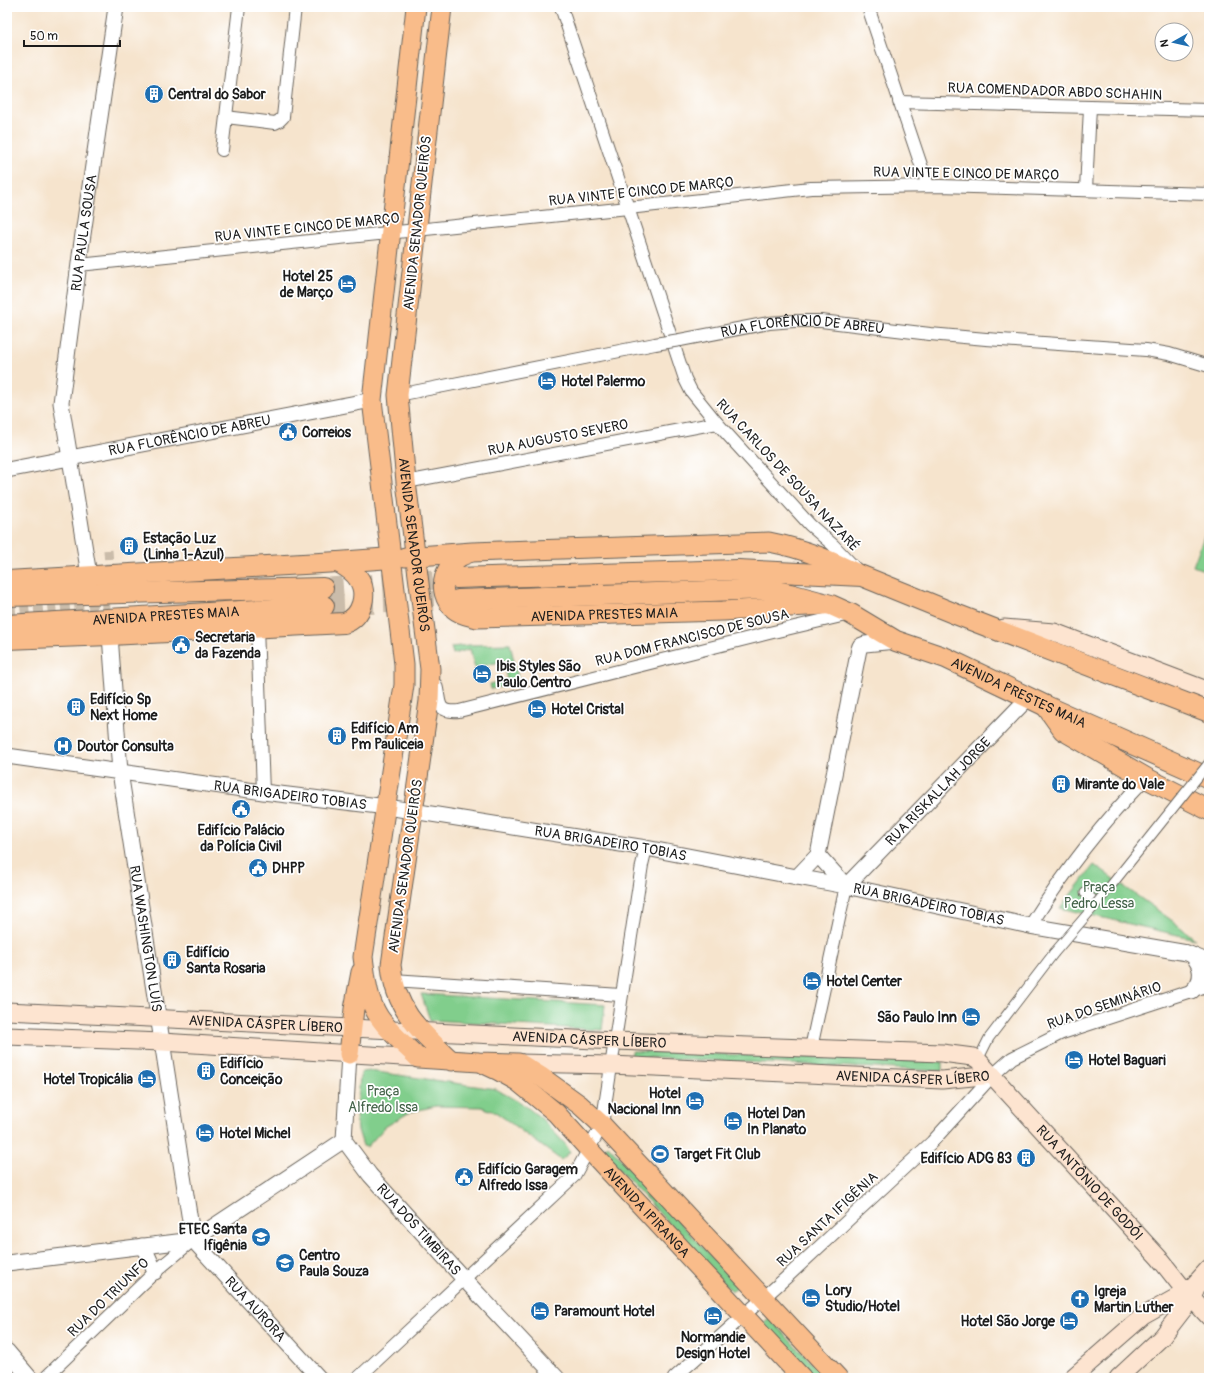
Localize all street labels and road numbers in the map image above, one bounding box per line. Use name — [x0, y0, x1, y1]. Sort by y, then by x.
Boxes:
street label: RUA COMENDADOR ABDO SCHAHIN — [947, 79, 1163, 104]
street label: AVENIDA SENADOR QUEIRÓS — [399, 135, 435, 311]
street label: RUA VINTE E CINCO DE MARÇO — [873, 163, 1059, 184]
street label: RUA PAULA SOUSA — [68, 173, 101, 292]
street label: RUA VINTE E CINCO DE MARÇO — [548, 173, 734, 210]
street label: RUA VINTE E CINCO DE MARÇO — [214, 209, 400, 246]
street label: RUA FLORÊNCIO DE ABREU — [719, 312, 885, 341]
street label: RUA CARLOS DE SOUSA NAZARÉ — [712, 395, 864, 555]
street label: RUA FLORÊNCIO DE ABREU — [107, 412, 272, 459]
street label: RUA AUGUSTO SEVERO — [487, 416, 630, 459]
street label: AVENIDA SENADOR QUEIRÓS — [395, 457, 433, 633]
street label: AVENIDA PRESTES MAIA — [92, 603, 240, 629]
street label: AVENIDA PRESTES MAIA — [530, 604, 678, 625]
street label: RUA DOM FRANCISCO DE SOUSA — [594, 605, 791, 670]
street label: AVENIDA PRESTES MAIA — [948, 654, 1089, 732]
street label: RUA RISKALLAH JORGE — [882, 734, 995, 849]
street label: RUA BRIGADEIRO TOBIAS — [213, 777, 368, 813]
street label: AVENIDA SENADOR QUEIRÓS — [384, 778, 426, 954]
street label: RUA BRIGADEIRO TOBIAS — [533, 823, 688, 865]
street label: RUA WASHINGTON LUÍS — [126, 864, 165, 1013]
street label: RUA BRIGADEIRO TOBIAS — [852, 880, 1006, 929]
street label: RUA DO SEMINÁRIO — [1045, 977, 1164, 1033]
street label: AVENIDA CÁSPER LÍBERO — [188, 1012, 343, 1037]
street label: AVENIDA CÁSPER LÍBERO — [512, 1028, 667, 1052]
street label: AVENIDA CÁSPER LÍBERO — [835, 1067, 990, 1089]
street label: RUA ANTÔNIO DE GODÓI — [1033, 1122, 1147, 1244]
street label: AVENIDA IPIRANGA — [600, 1163, 693, 1261]
street label: RUA SANTA IFIGÊNIA — [773, 1168, 881, 1270]
street label: RUA DOS TIMBIRAS — [373, 1180, 464, 1279]
street label: RUA DO TRIUNFO — [64, 1254, 152, 1340]
street label: RUA AURORA — [221, 1273, 289, 1345]

